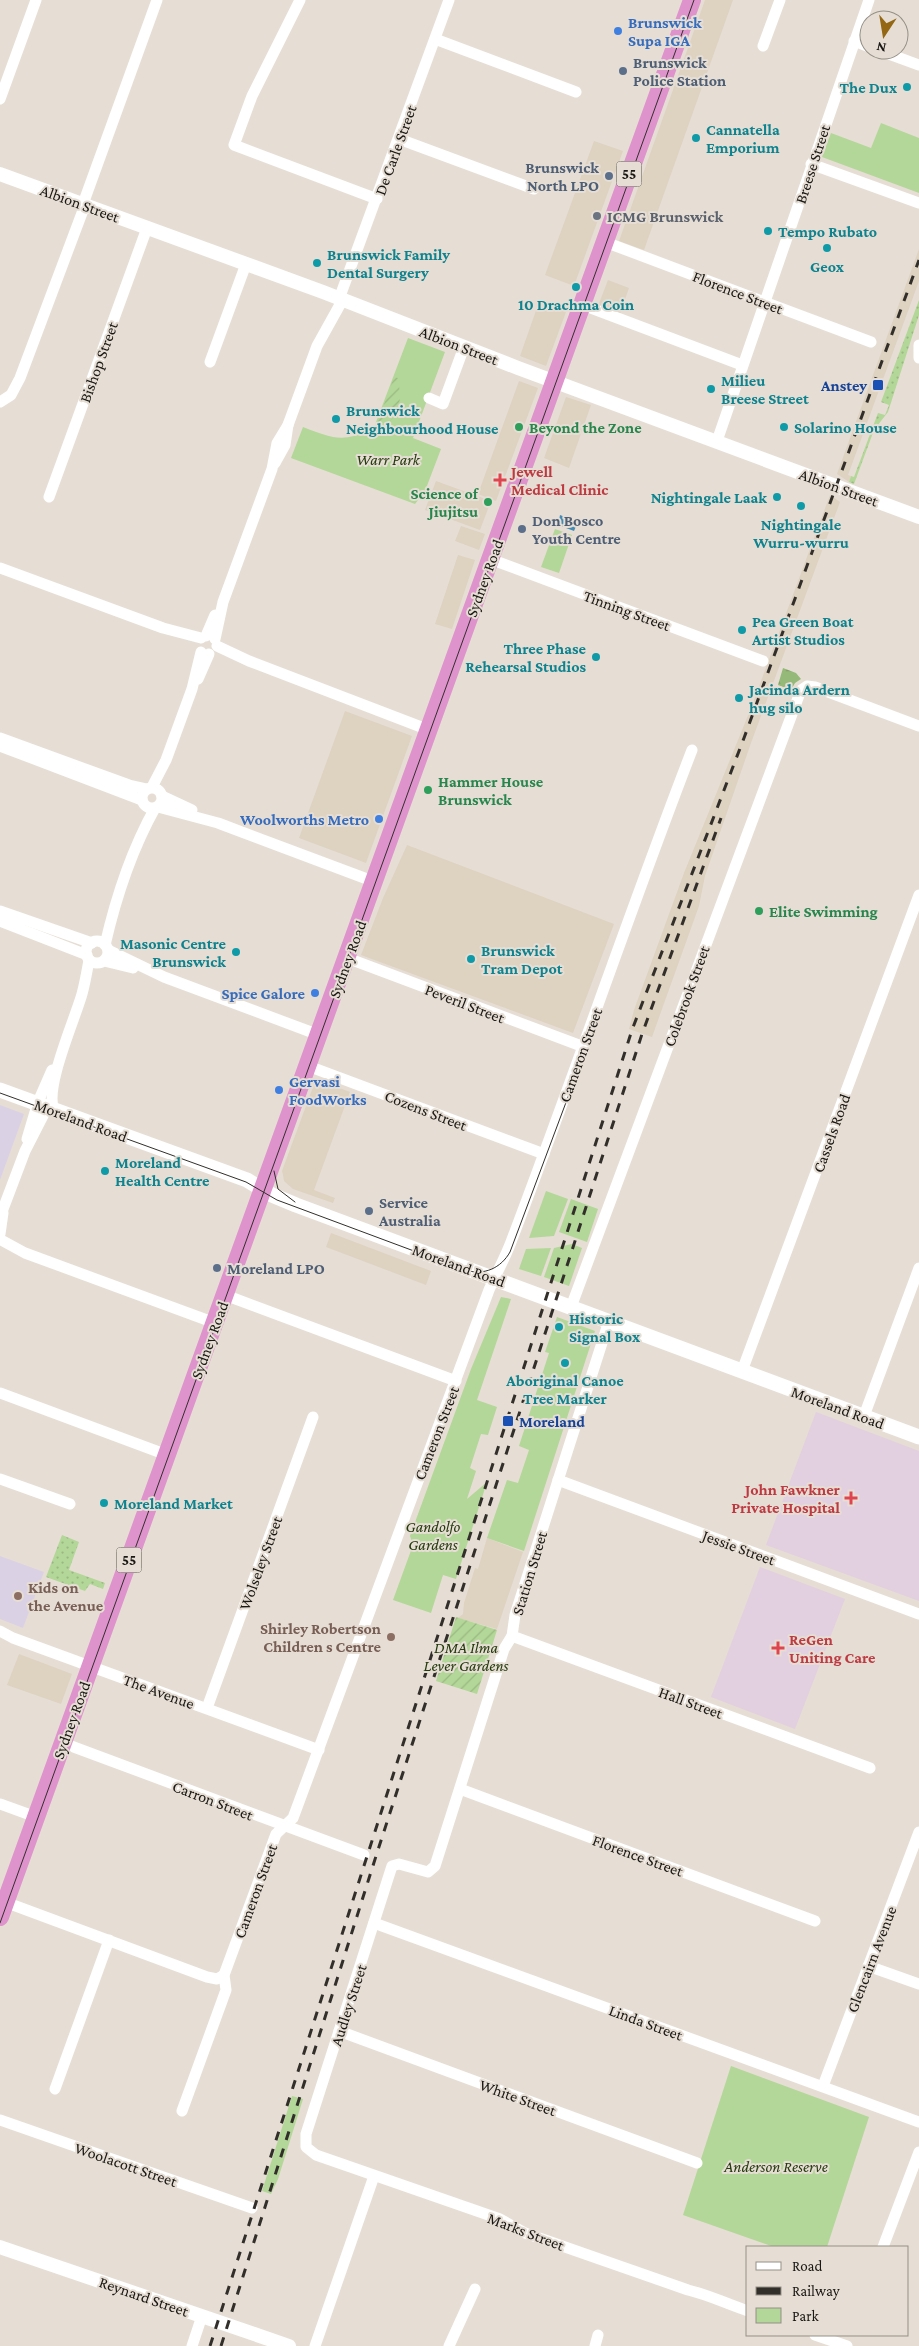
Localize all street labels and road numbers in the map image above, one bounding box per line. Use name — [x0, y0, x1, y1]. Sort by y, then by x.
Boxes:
street label: De Carle Street — [371, 102, 420, 198]
street label: Breese Street — [792, 122, 833, 206]
road number: 55 — [616, 162, 642, 186]
street label: Albion Street — [38, 181, 122, 226]
street label: Florence Street — [690, 267, 786, 318]
street label: Bishop Street — [76, 319, 122, 405]
street label: Albion Street — [417, 323, 501, 368]
street label: Albion Street — [797, 465, 881, 510]
street label: Sydney Road — [463, 536, 508, 620]
street label: Tinning Street — [581, 587, 673, 635]
street label: Sydney Road — [326, 917, 371, 1001]
street label: Colebrook Street — [660, 943, 713, 1049]
street label: Peveril Street — [423, 981, 508, 1027]
street label: Cameron Street — [556, 1005, 606, 1105]
street label: Cozens Street — [382, 1087, 470, 1134]
street label: Cassels Road — [809, 1091, 854, 1175]
street label: Moreland Road — [32, 1096, 130, 1145]
street label: Moreland Road — [410, 1241, 508, 1290]
street label: Sydney Road — [188, 1298, 233, 1382]
street label: Cameron Street — [411, 1383, 462, 1482]
street label: Moreland Road — [789, 1383, 887, 1432]
street label: Wolseley Street — [236, 1513, 286, 1613]
street label: Jessie Street — [698, 1526, 778, 1570]
street label: Station Street — [509, 1529, 550, 1617]
road number: 55 — [116, 1548, 142, 1572]
street label: The Avenue — [121, 1671, 197, 1712]
street label: Sydney Road — [50, 1678, 95, 1762]
street label: Hall Street — [657, 1683, 726, 1722]
street label: Carron Street — [170, 1777, 256, 1824]
street label: Florence Street — [590, 1831, 686, 1880]
street label: Cameron Street — [231, 1841, 281, 1941]
street label: Glencairn Avenue — [843, 1904, 900, 2015]
street label: Audley Street — [327, 1961, 371, 2048]
street label: Linda Street — [607, 2001, 686, 2044]
street label: White Street — [477, 2076, 559, 2119]
street label: Woolacott Street — [72, 2139, 180, 2190]
street label: Marks Street — [485, 2209, 567, 2254]
street label: Reynard Street — [97, 2273, 191, 2321]

